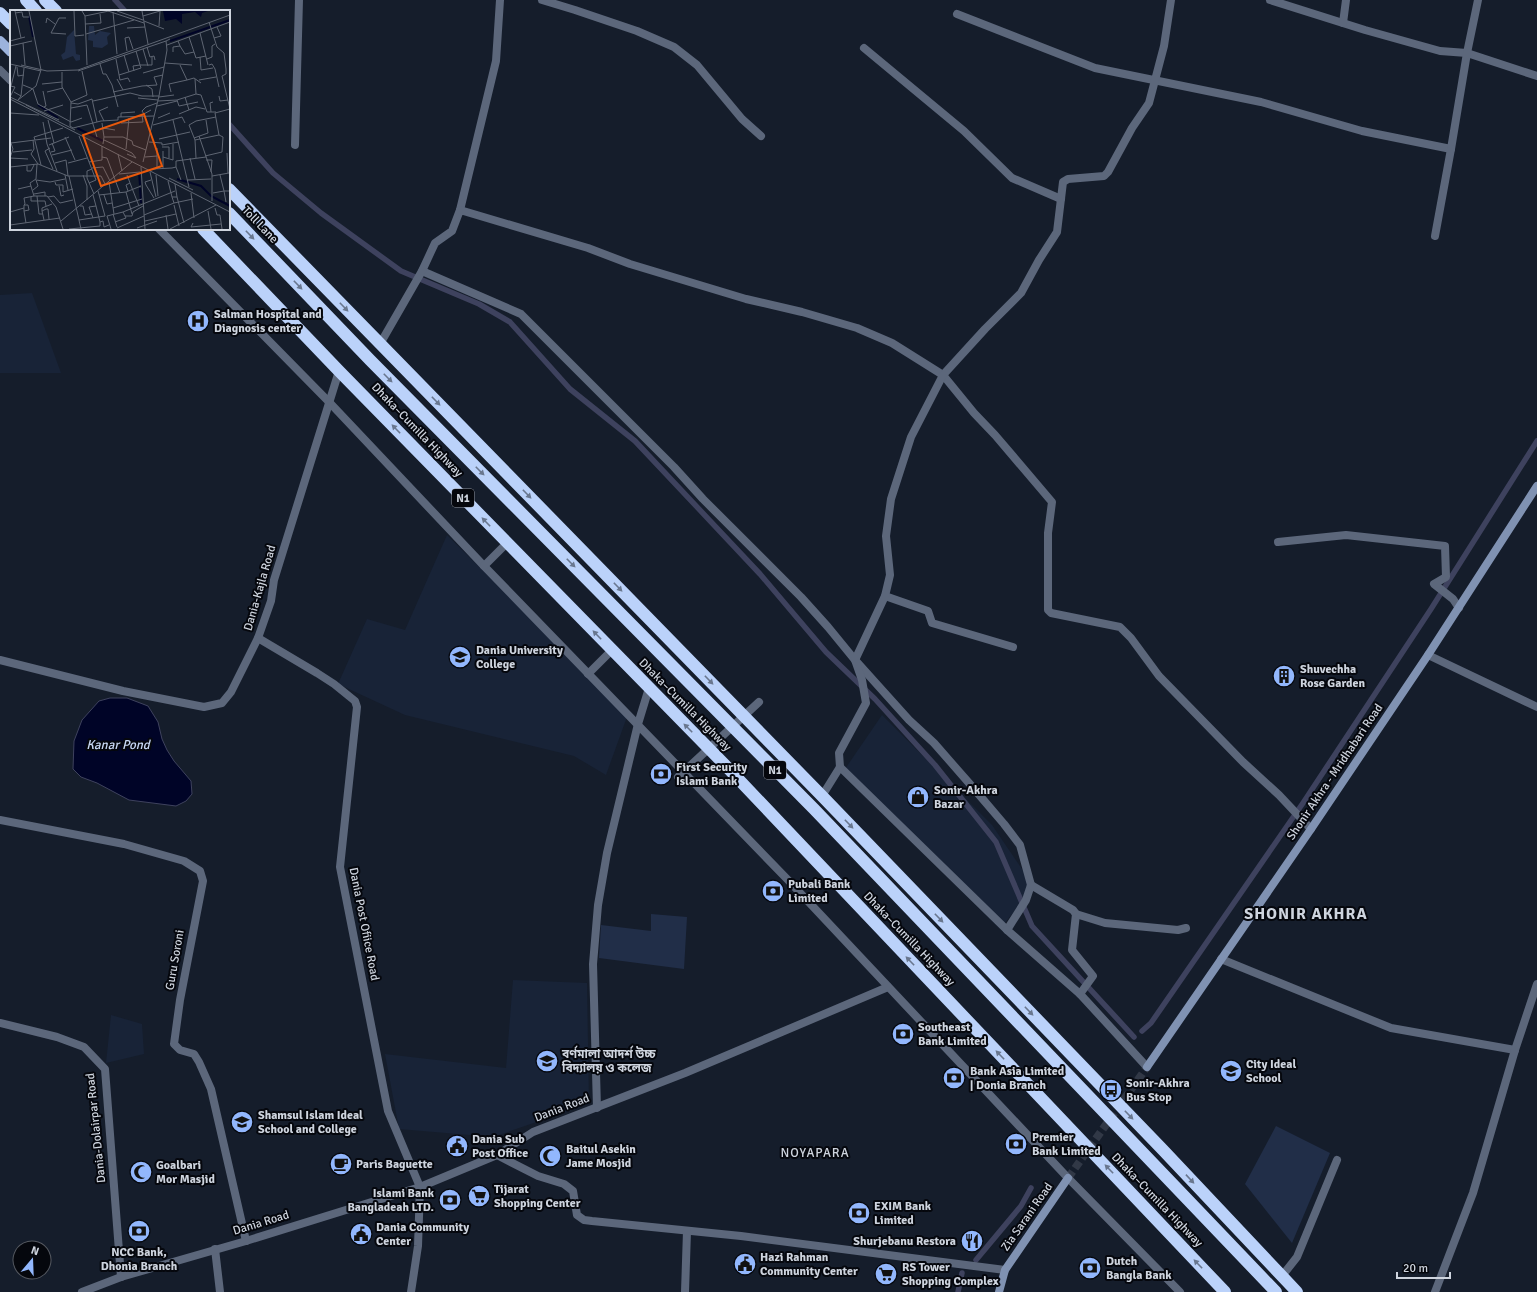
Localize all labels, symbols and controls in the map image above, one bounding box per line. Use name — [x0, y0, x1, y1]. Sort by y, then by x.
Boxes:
inset map — [10, 10, 230, 230]
street label: Toll Lane — [239, 203, 281, 247]
one-way arrow — [245, 230, 255, 240]
one-way arrow — [293, 280, 303, 290]
one-way arrow — [339, 302, 349, 312]
place label: Salman Hospital and Diagnosis center — [214, 307, 322, 336]
hospital icon: Salman Hospital and Diagnosis center — [185, 308, 211, 334]
one-way arrow — [383, 373, 393, 383]
street label: Dhaka–Cumilla Highway — [368, 380, 466, 481]
one-way arrow — [432, 396, 441, 407]
one-way arrow — [391, 424, 401, 434]
one-way arrow — [475, 466, 484, 476]
road number: N1 — [452, 489, 474, 507]
one-way arrow — [522, 489, 532, 499]
one-way arrow — [482, 517, 491, 527]
street label: Dania-Kajla Road — [241, 543, 279, 633]
one-way arrow — [566, 558, 576, 568]
one-way arrow — [613, 582, 623, 592]
one-way arrow — [592, 630, 602, 640]
place label: Dania University College — [476, 643, 563, 672]
school or university icon: Dania University College — [447, 644, 473, 670]
street label: Dhaka–Cumilla Highway — [635, 655, 735, 755]
place label: Shuvechha Rose Garden — [1300, 662, 1365, 691]
building icon: Shuvechha Rose Garden — [1271, 663, 1297, 689]
one-way arrow — [704, 675, 714, 685]
street label: Shonir Akhra - Mridhabari Road — [1284, 701, 1386, 843]
one-way arrow — [683, 723, 693, 733]
water label: Kanar Pond — [86, 737, 152, 753]
place label: First Security Islami Bank — [676, 760, 747, 789]
bank icon: First Security Islami Bank — [648, 761, 674, 787]
road number: N1 — [764, 761, 786, 779]
place label: Sonir-Akhra Bazar — [934, 783, 998, 812]
shop icon: Sonir-Akhra Bazar — [905, 784, 931, 810]
one-way arrow — [844, 819, 854, 829]
street label: Dania Post Ofiice Road — [346, 866, 382, 982]
place label: Pubali Bank Limited — [788, 877, 851, 906]
bank icon: Pubali Bank Limited — [760, 878, 786, 904]
street label: Dhaka–Cumilla Highway — [860, 889, 958, 990]
district label: SHONIR AKHRA — [1244, 904, 1368, 924]
one-way arrow — [934, 913, 944, 923]
street label: Guru Soroni — [162, 929, 188, 991]
one-way arrow — [906, 956, 915, 966]
one-way arrow — [1024, 1006, 1034, 1016]
place label: Southeast Bank Limited — [918, 1020, 987, 1049]
bank icon: Southeast Bank Limited — [890, 1021, 916, 1047]
place label: বর্ণমালা আদর্শ উচ্চ বিদ্যালয় ও কলেজ — [561, 1045, 656, 1076]
school or university icon: বর্ণমালা আদর্শ উচ্চ বিদ্যালয় ও কলেজ — [534, 1048, 560, 1074]
one-way arrow — [995, 1050, 1005, 1060]
place label: City Ideal School — [1246, 1057, 1296, 1086]
school or university icon: City Ideal School — [1218, 1058, 1244, 1084]
place label: Bank Asia Limited | Donia Branch — [970, 1064, 1065, 1093]
bank icon: Bank Asia Limited | Donia Branch — [941, 1065, 967, 1091]
street label: Dania-Dolairpar Road — [83, 1072, 109, 1184]
place label: Sonir-Akhra Bus Stop — [1126, 1076, 1190, 1105]
bus stop icon: Sonir-Akhra Bus Stop — [1098, 1077, 1124, 1103]
street label: Dania Road — [532, 1091, 592, 1125]
place label: Shamsul Islam Ideal School and College — [258, 1108, 363, 1137]
school or university icon: Shamsul Islam Ideal School and College — [229, 1109, 255, 1135]
one-way arrow — [1124, 1110, 1134, 1120]
place label: Premier Bank Limited — [1032, 1130, 1101, 1159]
bank icon: Premier Bank Limited — [1003, 1131, 1029, 1157]
place label: Dania Sub Post Office — [472, 1132, 528, 1161]
public building icon: Dania Sub Post Office — [444, 1133, 470, 1159]
place label: Baitul Asekin Jame Mosjid — [566, 1142, 636, 1171]
mosque icon: Baitul Asekin Jame Mosjid — [537, 1143, 563, 1169]
district label: NOYAPARA — [780, 1145, 850, 1161]
street label: Dhaka–Cumilla Highway — [1108, 1150, 1206, 1251]
cafe icon: Paris Baguette — [328, 1151, 354, 1177]
place label: Paris Baguette — [356, 1157, 433, 1172]
place label: Goalbari Mor Masjid — [156, 1158, 215, 1187]
mosque icon: Goalbari Mor Masjid — [128, 1159, 154, 1185]
one-way arrow — [1104, 1164, 1113, 1175]
one-way arrow — [1185, 1174, 1195, 1184]
street label: Zia Sarani Road — [998, 1180, 1056, 1254]
place label: Tijarat Shopping Center — [494, 1182, 581, 1211]
supermarket icon: Tijarat Shopping Center — [466, 1183, 492, 1209]
place label: Islami Bank Bangladeah LTD. — [347, 1186, 435, 1215]
bank icon: Islami Bank Bangladeah LTD. — [437, 1187, 463, 1213]
place label: EXIM Bank Limited — [874, 1199, 932, 1228]
bank icon: EXIM Bank Limited — [846, 1200, 872, 1226]
street label: Dania Road — [231, 1207, 291, 1239]
bank icon: NCC Bank, Dhonia Branch — [126, 1218, 152, 1244]
place label: Dania Community Center — [376, 1220, 469, 1249]
public building icon: Dania Community Center — [348, 1221, 374, 1247]
restaurant icon: Shurjebanu Restora — [959, 1228, 985, 1254]
place label: Shurjebanu Restora — [853, 1234, 956, 1249]
north arrow — [12, 1240, 52, 1280]
text: N — [29, 1244, 41, 1258]
place label: NCC Bank, Dhonia Branch — [101, 1245, 178, 1274]
place label: Hazi Rahman Community Center — [760, 1250, 858, 1279]
public building icon: Hazi Rahman Community Center — [732, 1251, 758, 1277]
place label: Dutch Bangla Bank — [1106, 1254, 1172, 1283]
scale bar — [1397, 1254, 1450, 1280]
bank icon: Dutch Bangla Bank — [1077, 1255, 1103, 1281]
one-way arrow — [1193, 1259, 1203, 1269]
place label: RS Tower Shopping Complex — [902, 1260, 999, 1289]
supermarket icon: RS Tower Shopping Complex — [873, 1261, 899, 1287]
text: 20 m — [1403, 1261, 1428, 1276]

